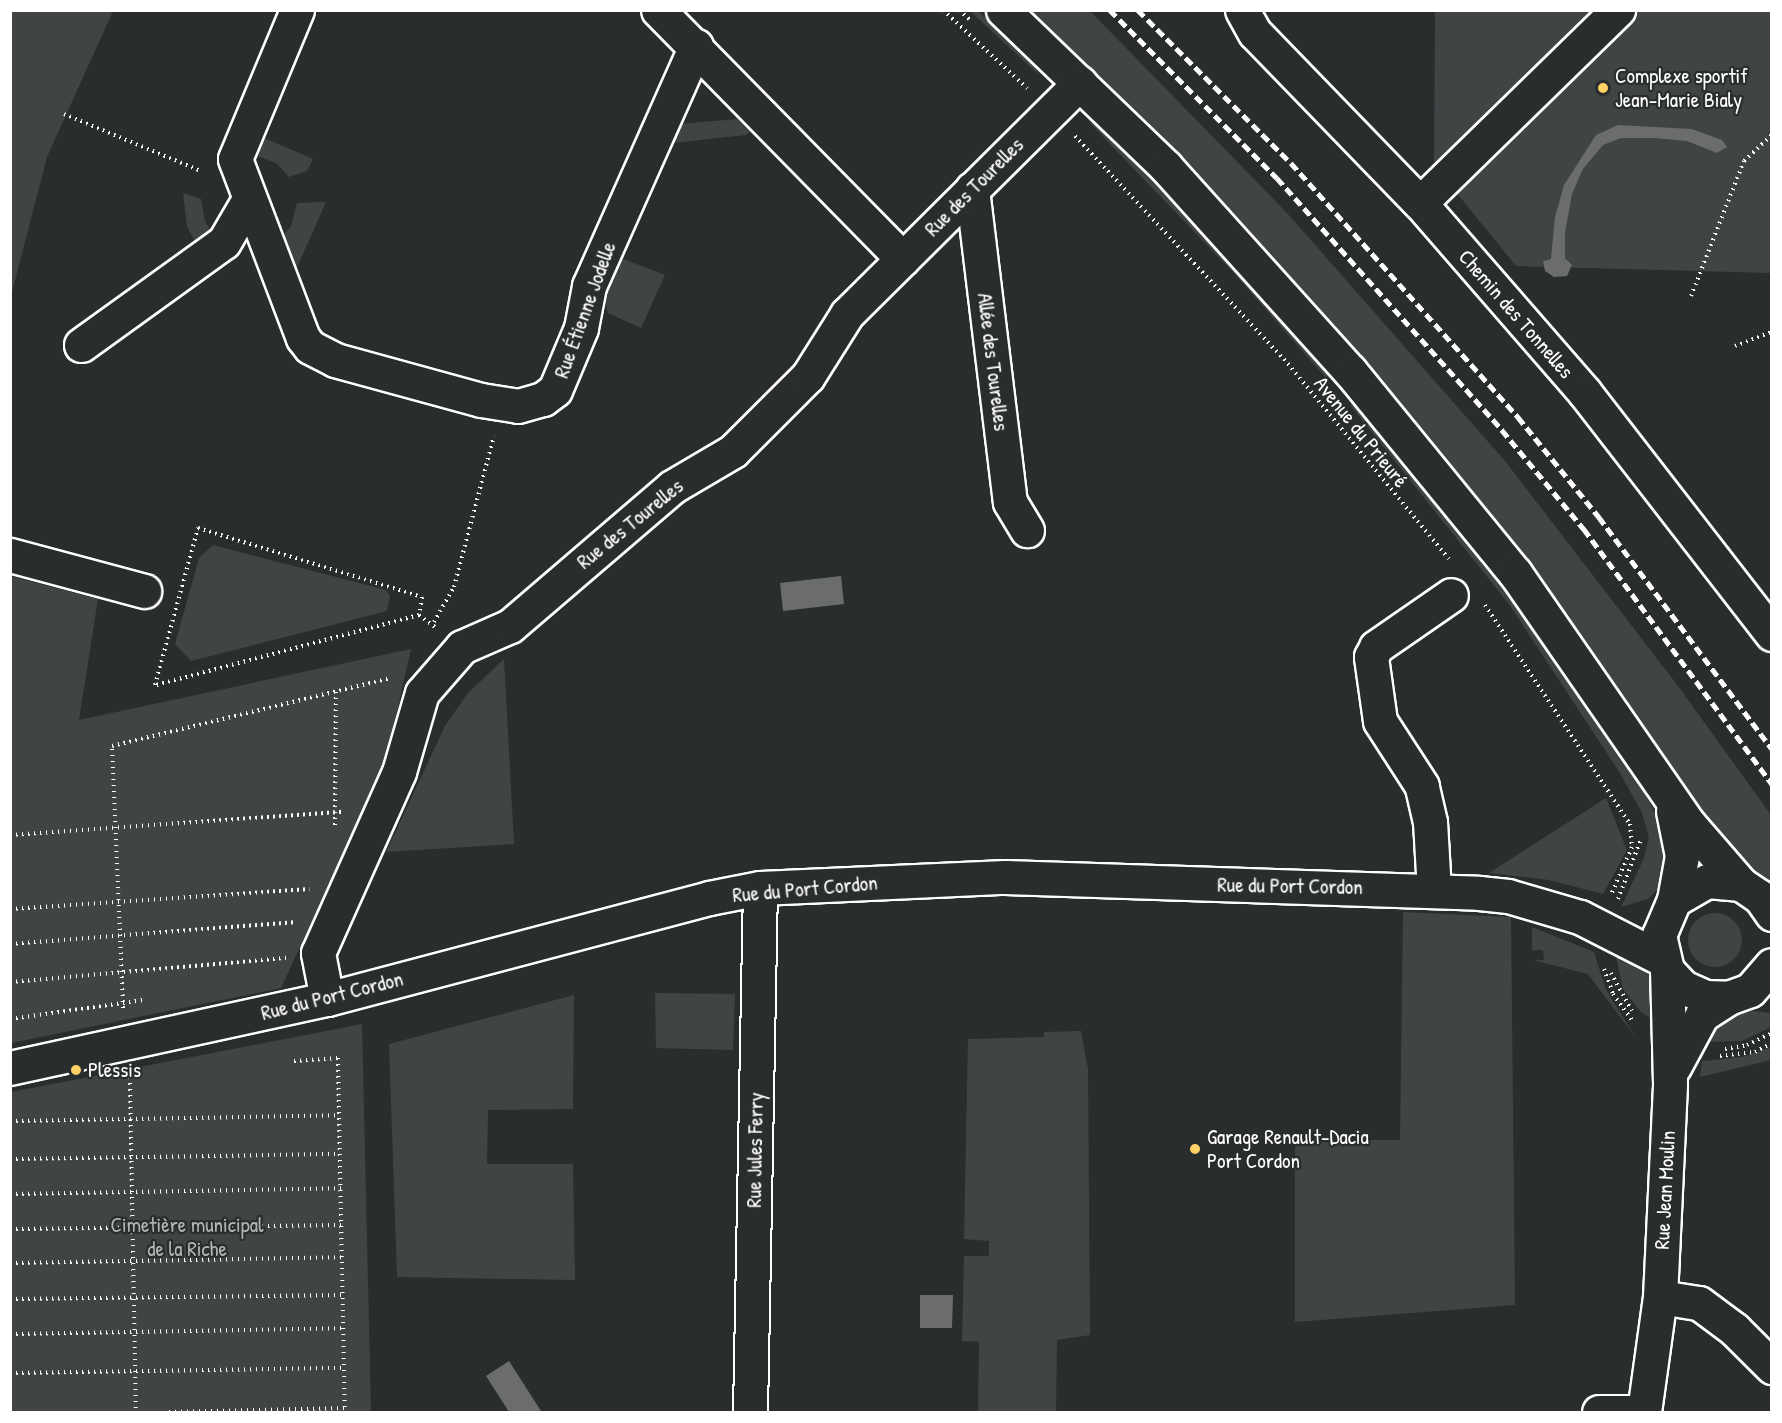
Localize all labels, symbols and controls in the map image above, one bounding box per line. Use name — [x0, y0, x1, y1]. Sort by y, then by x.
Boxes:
place label: Complexe sportif Jean-Marie Bialy — [1615, 63, 1748, 113]
marker: Complexe sportif Jean-Marie Bialy — [1596, 81, 1610, 95]
street label: Rue des Tourelles — [919, 132, 1029, 242]
street label: Rue Étienne Jodelle — [549, 238, 621, 382]
street label: Chemin des Tonnelles — [1453, 244, 1579, 384]
street label: Allée des Tourelles — [972, 292, 1014, 432]
street label: Avenue du Prieuré — [1309, 371, 1413, 493]
street label: Rue des Tourelles — [572, 474, 688, 574]
street label: Rue du Port Cordon — [731, 870, 879, 908]
street label: Rue du Port Cordon — [1217, 872, 1363, 900]
street label: Rue du Port Cordon — [258, 966, 406, 1026]
place label: Plessis — [88, 1057, 141, 1083]
marker: Plessis — [69, 1063, 83, 1077]
street label: Rue Jules Ferry — [741, 1092, 769, 1208]
place label: Garage Renault-Dacia Port Cordon — [1207, 1124, 1369, 1174]
street label: Rue Jean Moulin — [1649, 1130, 1681, 1250]
marker: Garage Renault-Dacia Port Cordon — [1188, 1142, 1202, 1156]
park label: Cimetière municipal de la Riche — [111, 1212, 263, 1262]

